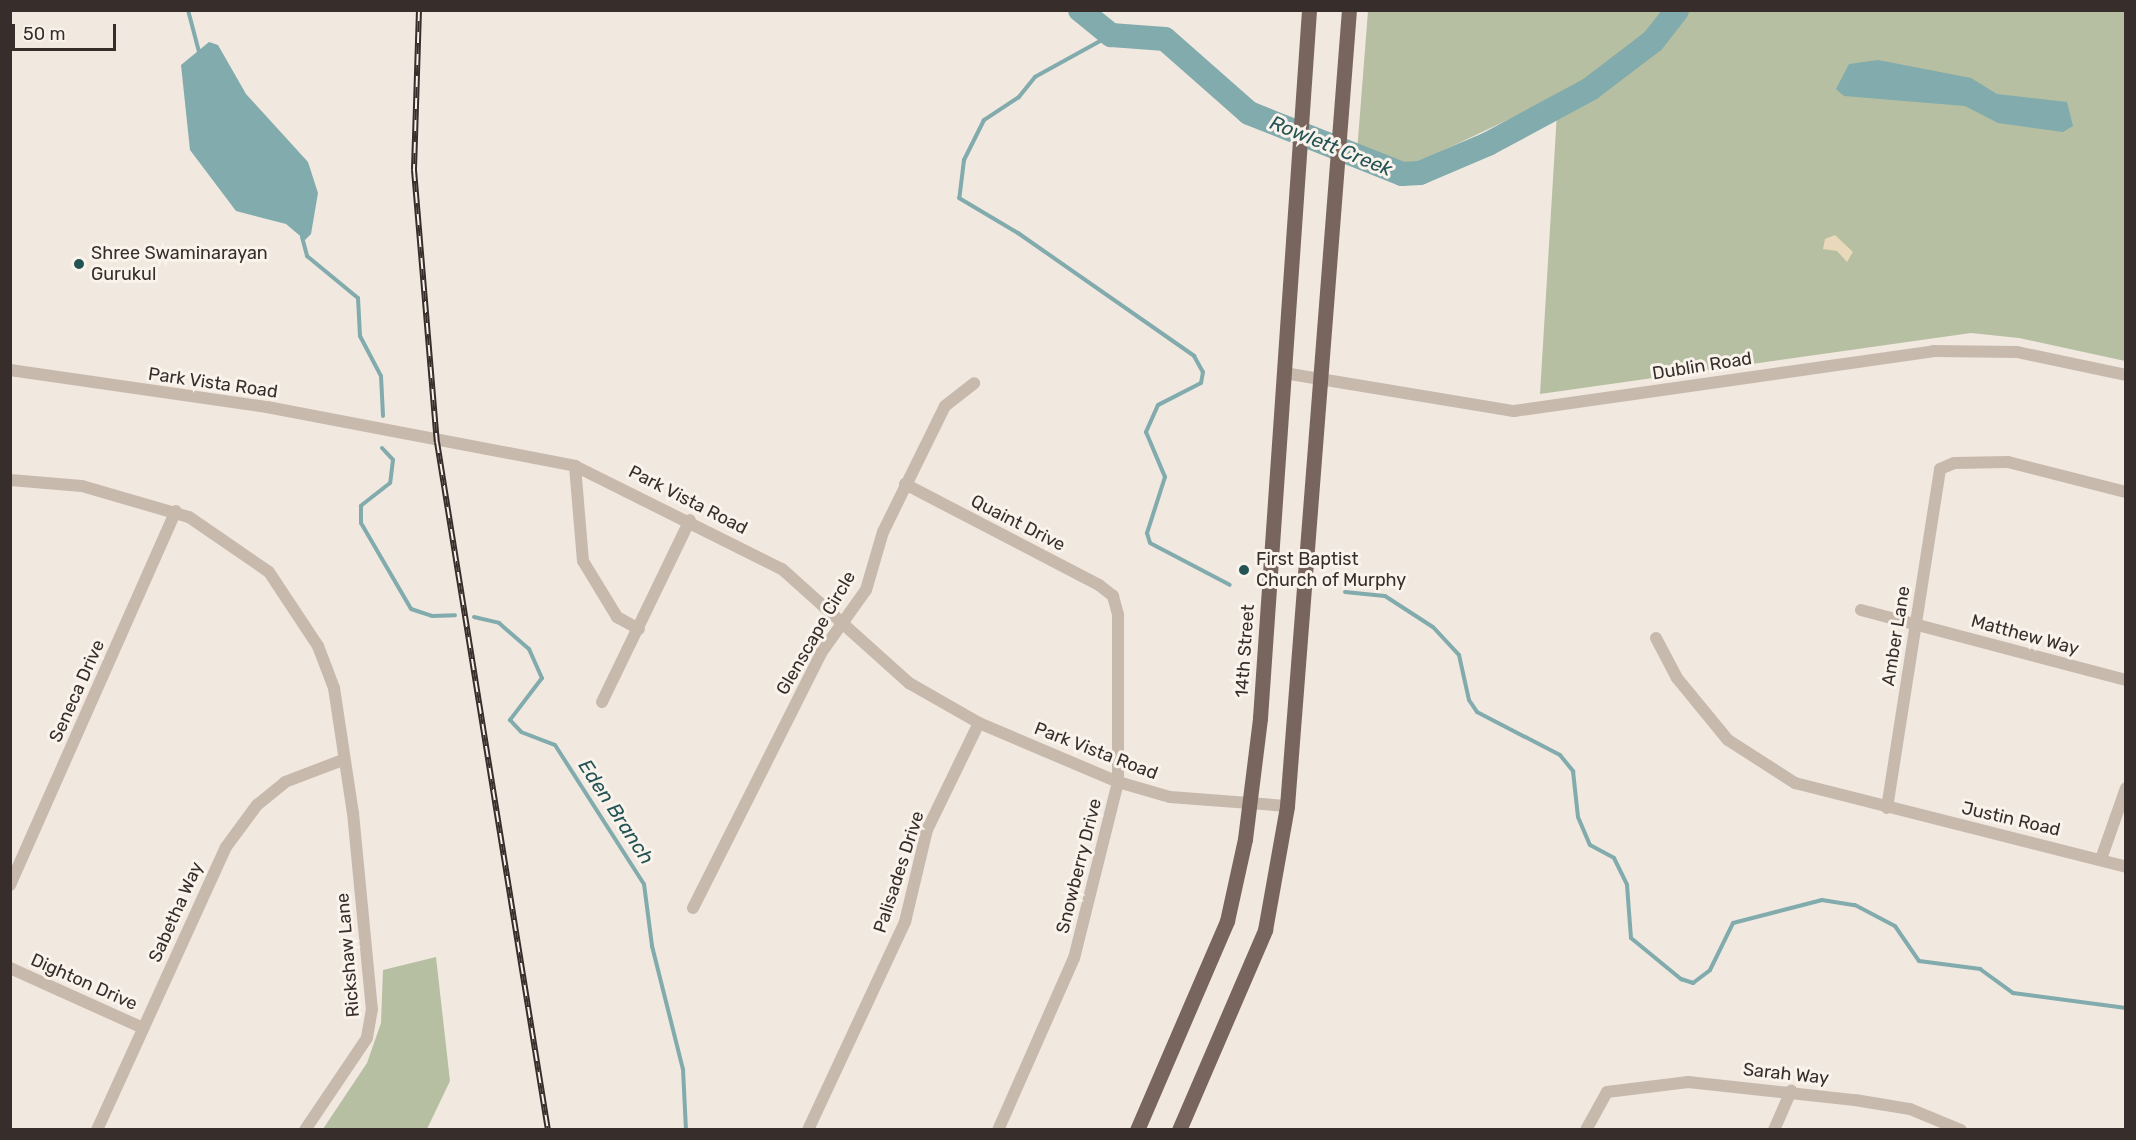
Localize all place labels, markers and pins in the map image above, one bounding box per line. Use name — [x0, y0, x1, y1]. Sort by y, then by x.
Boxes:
place label: Shree Swaminarayan Gurukul — [91, 243, 268, 286]
marker: Shree Swaminarayan Gurukul — [72, 257, 86, 271]
place label: First Baptist Church of Murphy — [1256, 549, 1407, 592]
marker: First Baptist Church of Murphy — [1237, 563, 1251, 577]

